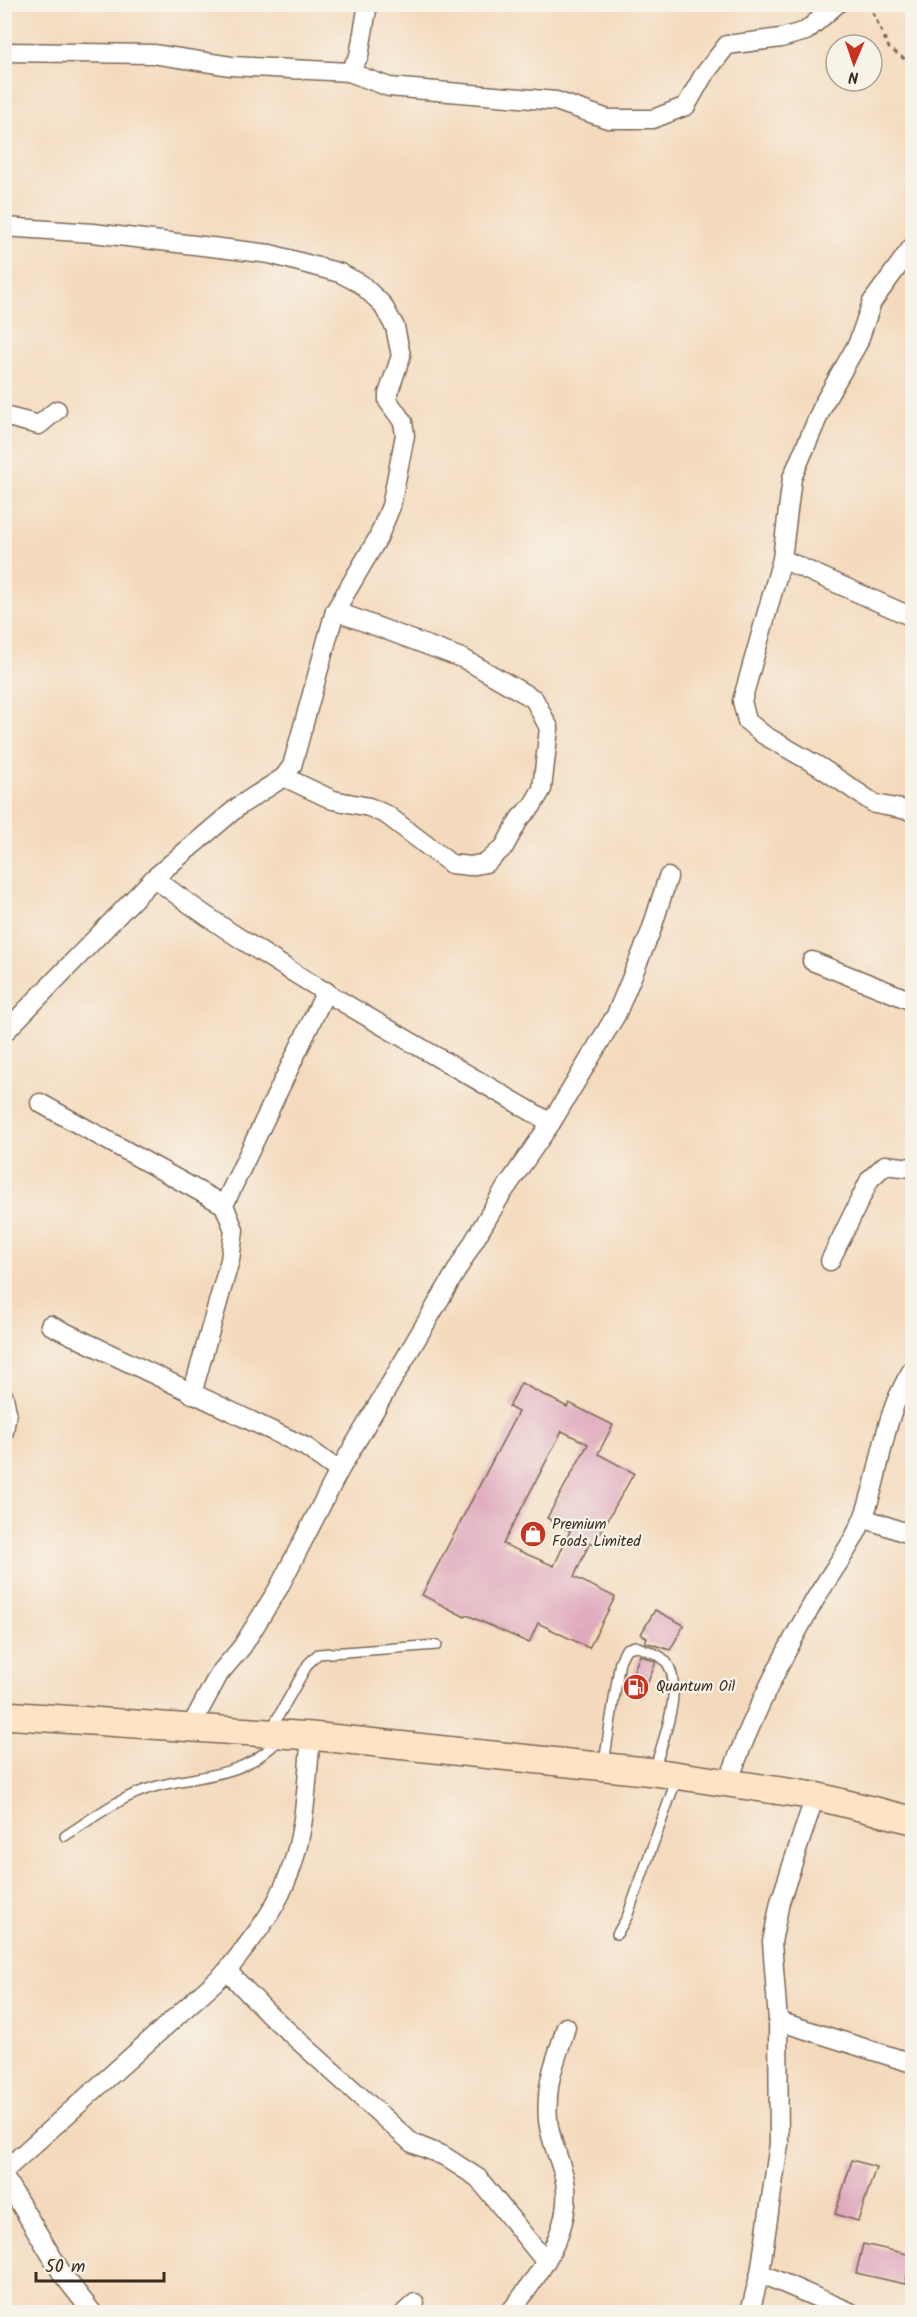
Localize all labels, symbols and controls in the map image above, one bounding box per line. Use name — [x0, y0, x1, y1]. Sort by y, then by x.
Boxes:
north arrow — [824, 33, 884, 93]
text: N — [848, 64, 859, 89]
place label: Premium Foods Limited — [552, 1513, 641, 1554]
shop icon: Premium Foods Limited — [518, 1519, 548, 1549]
fuel station icon: Quantum Oil — [621, 1672, 651, 1702]
place label: Quantum Oil — [656, 1675, 736, 1699]
scale bar — [36, 2245, 164, 2283]
text: 50 m — [45, 2253, 85, 2282]

